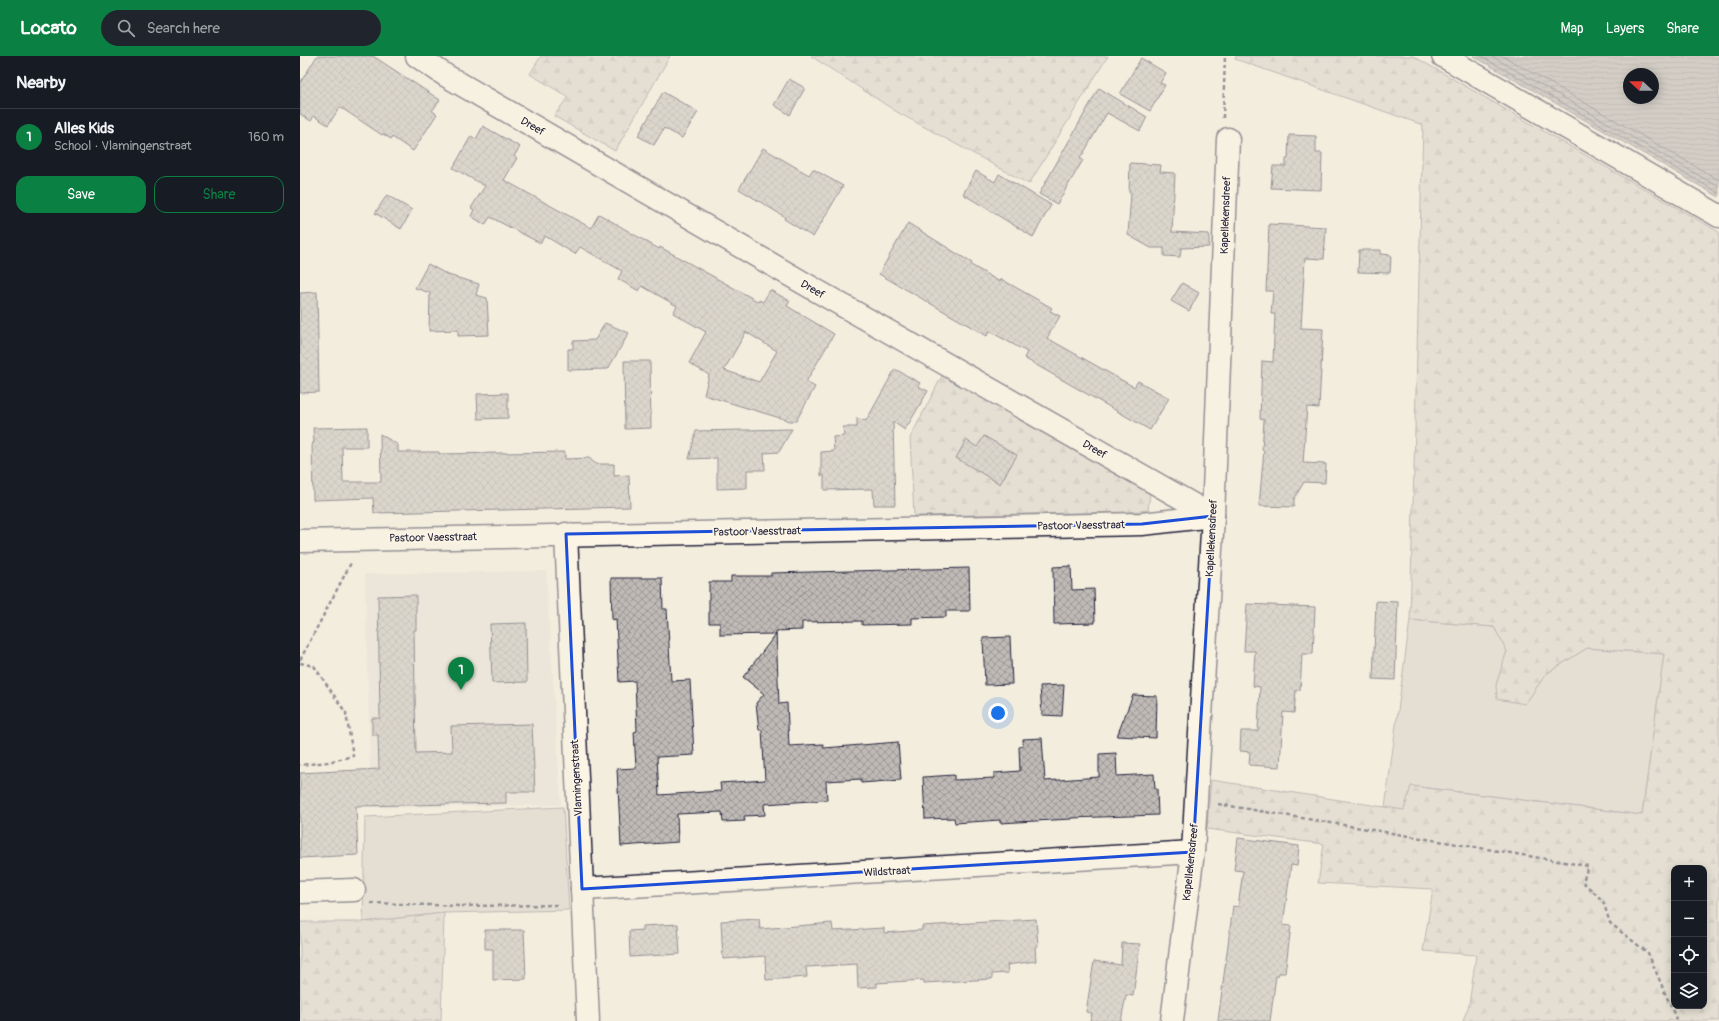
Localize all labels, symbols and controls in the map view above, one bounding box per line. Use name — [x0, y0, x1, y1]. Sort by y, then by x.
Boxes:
search box — [101, 10, 381, 46]
text: Locato — [20, 16, 77, 40]
icon: search — [115, 17, 137, 39]
text: Search here — [147, 19, 220, 38]
text: Map — [1561, 20, 1584, 37]
text: Layers — [1606, 20, 1644, 37]
text: Share — [1666, 20, 1699, 37]
north arrow — [1623, 68, 1659, 104]
text: Nearby — [16, 72, 65, 93]
street label: Dreef — [518, 114, 548, 139]
text: Alles Kids — [54, 119, 114, 138]
text: 1 — [26, 129, 32, 145]
text: 160 m — [248, 129, 284, 145]
text: School · Vlamingenstraat — [54, 138, 192, 154]
street label: Kapellekensdreef — [1218, 175, 1233, 254]
button: Save — [16, 176, 146, 213]
button: Share — [154, 176, 284, 213]
street label: Dreef — [798, 277, 828, 302]
street label: Dreef — [1080, 437, 1110, 462]
street label: Kapellekensdreef — [1203, 498, 1220, 577]
street label: Pastoor Vaesstraat — [1037, 518, 1126, 533]
street label: Pastoor Vaesstraat — [713, 524, 802, 539]
street label: Pastoor Vaesstraat — [389, 530, 478, 545]
pin: 1 — [448, 657, 474, 690]
your location — [988, 703, 1008, 723]
street label: Vlamingenstraat — [568, 739, 585, 817]
street label: Kapellekensdreef — [1180, 822, 1201, 902]
street label: Wildstraat — [863, 864, 911, 879]
map controls — [1671, 865, 1707, 1009]
button: + — [1671, 865, 1707, 901]
button: − — [1671, 901, 1707, 937]
button: locate — [1671, 937, 1707, 973]
button: layers — [1671, 973, 1707, 1009]

